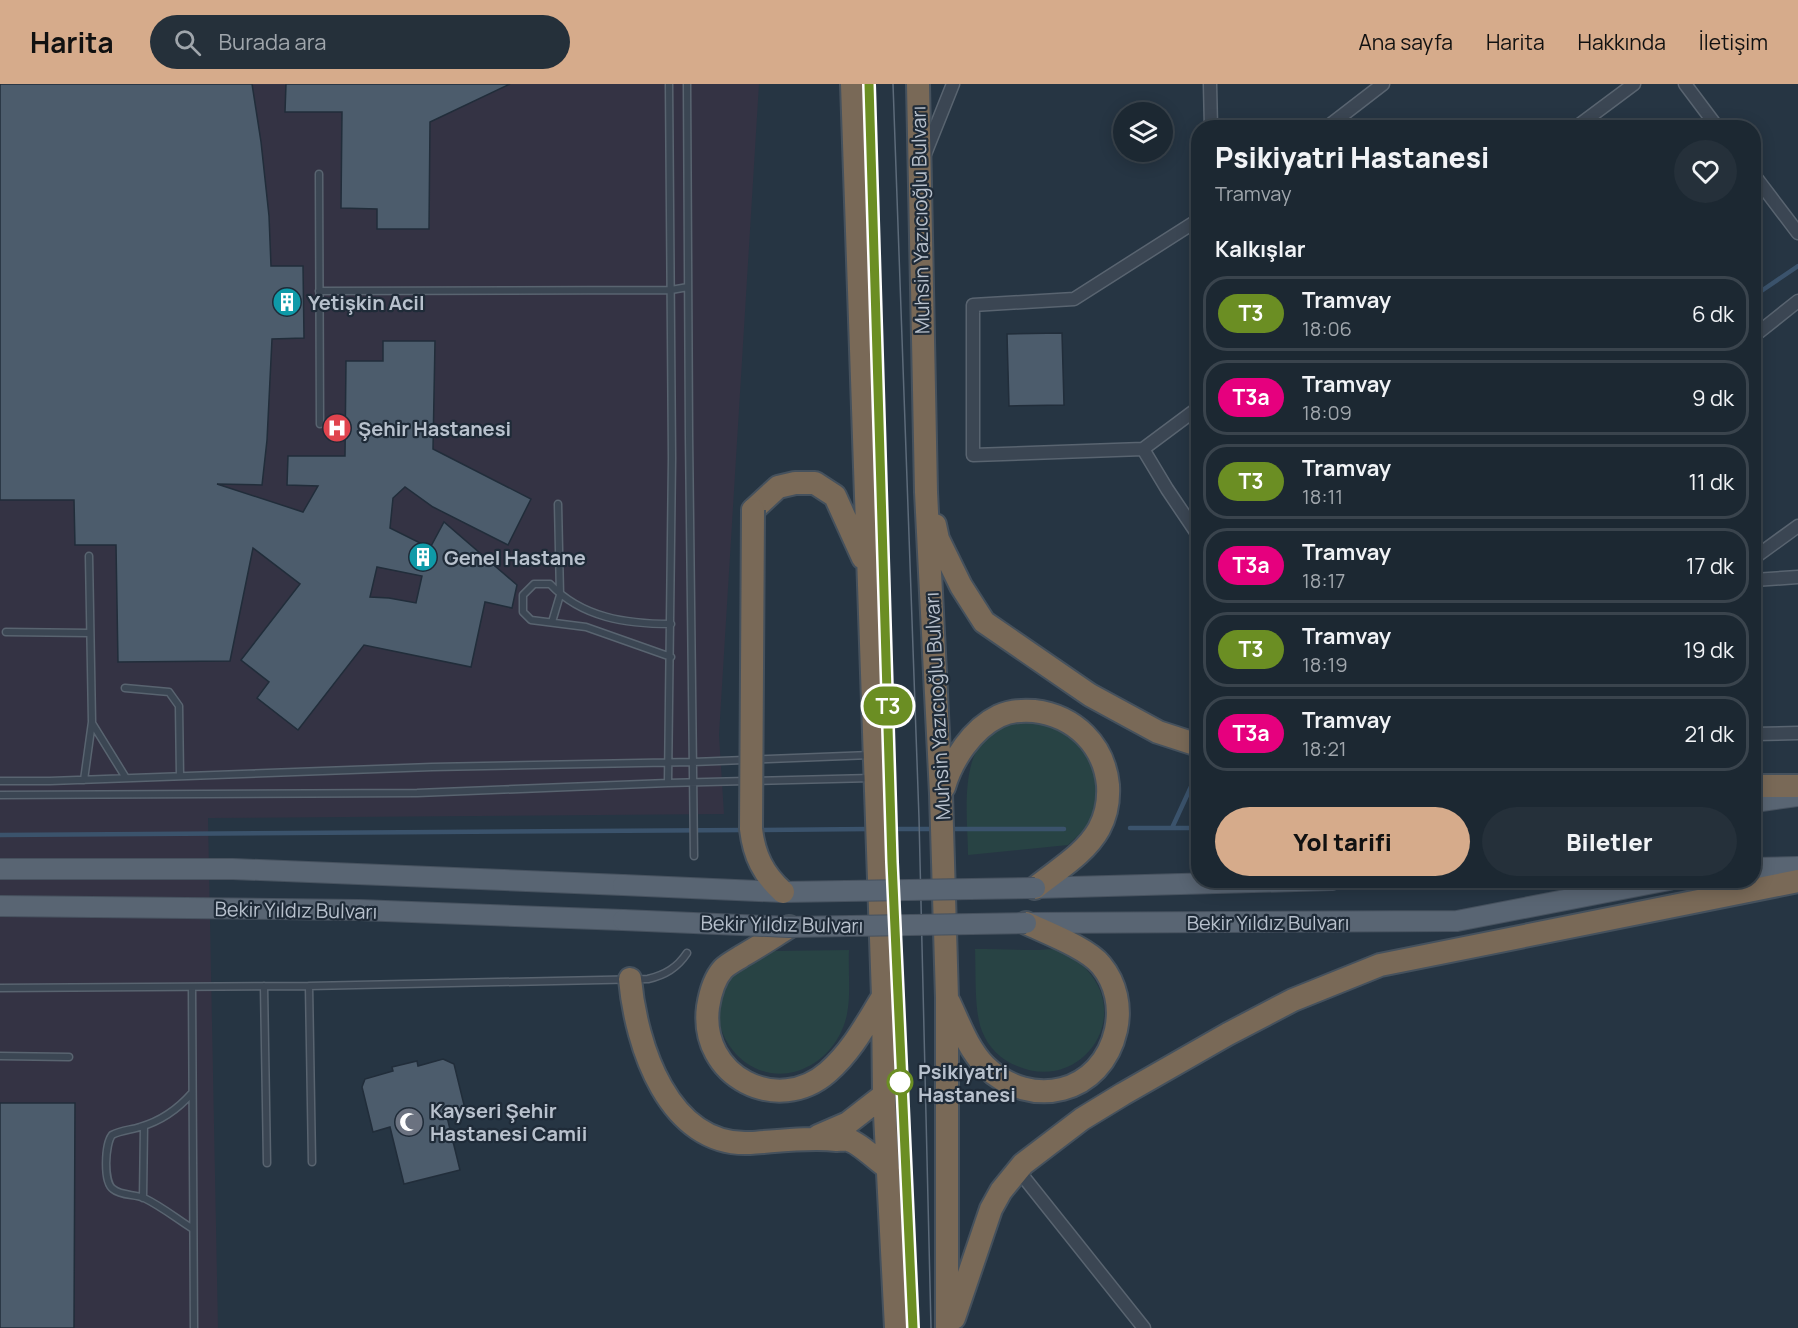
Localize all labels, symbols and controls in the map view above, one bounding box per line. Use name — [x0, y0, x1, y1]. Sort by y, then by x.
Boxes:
search box — [150, 15, 570, 69]
text: Harita — [30, 23, 114, 61]
icon: search — [171, 26, 204, 59]
text: Burada ara — [219, 27, 326, 57]
text: Ana sayfa — [1359, 28, 1453, 56]
text: Harita — [1486, 28, 1545, 56]
text: Hakkında — [1578, 28, 1666, 56]
text: İletişim — [1699, 28, 1768, 56]
map controls — [1113, 102, 1173, 162]
button: layers — [1113, 102, 1173, 162]
street label: Muhsin Yazıcıoğlu Bulvarı — [905, 106, 935, 334]
text: Psikiyatri Hastanesi — [1215, 138, 1489, 176]
button: heart — [1674, 140, 1737, 203]
text: Tramvay — [1215, 180, 1291, 207]
text: Kalkışlar — [1215, 234, 1306, 264]
text: Tramvay — [1302, 285, 1391, 315]
building icon: Yetişkin Acil — [271, 286, 303, 318]
place label: Yetişkin Acil — [308, 289, 425, 316]
text: T3 — [1239, 299, 1263, 327]
text: 6 dk — [1692, 299, 1734, 329]
text: 18:06 — [1302, 315, 1352, 342]
text: Tramvay — [1302, 369, 1391, 399]
text: T3a — [1232, 383, 1270, 411]
text: 9 dk — [1692, 383, 1734, 413]
text: 18:09 — [1302, 399, 1352, 426]
hospital icon: Şehir Hastanesi — [321, 412, 353, 444]
place label: Şehir Hastanesi — [358, 415, 511, 442]
text: Tramvay — [1302, 453, 1391, 483]
text: T3 — [1239, 467, 1263, 495]
text: 11 dk — [1688, 467, 1734, 497]
text: 18:11 — [1302, 483, 1343, 510]
text: Tramvay — [1302, 537, 1391, 567]
building icon: Genel Hastane — [407, 541, 439, 573]
place label: Genel Hastane — [444, 544, 586, 571]
text: T3a — [1232, 551, 1270, 579]
text: 17 dk — [1686, 551, 1734, 581]
text: 18:17 — [1302, 567, 1345, 594]
street label: Muhsin Yazıcıoğlu Bulvarı — [918, 591, 956, 821]
text: Tramvay — [1302, 621, 1391, 651]
text: T3 — [1239, 635, 1263, 663]
text: 19 dk — [1683, 635, 1734, 665]
text: 18:19 — [1302, 651, 1348, 678]
line badge: T3 — [861, 686, 915, 726]
text: T3 — [876, 692, 900, 720]
text: Tramvay — [1302, 705, 1391, 735]
text: T3a — [1232, 719, 1270, 747]
text: 21 dk — [1685, 719, 1734, 749]
text: 18:21 — [1302, 735, 1347, 762]
button: Yol tarifi — [1215, 807, 1470, 876]
button: Biletler — [1482, 807, 1737, 876]
street label: Bekir Yıldız Bulvarı — [214, 895, 378, 925]
street label: Bekir Yıldız Bulvarı — [700, 909, 864, 939]
street label: Bekir Yıldız Bulvarı — [1187, 909, 1349, 936]
place label: Psikiyatri Hastanesi — [918, 1058, 1016, 1108]
marker: Psikiyatri Hastanesi — [887, 1069, 913, 1095]
place label: Kayseri Şehir Hastanesi Camii — [430, 1097, 587, 1147]
mosque icon: Kayseri Şehir Hastanesi Camii — [393, 1106, 425, 1138]

